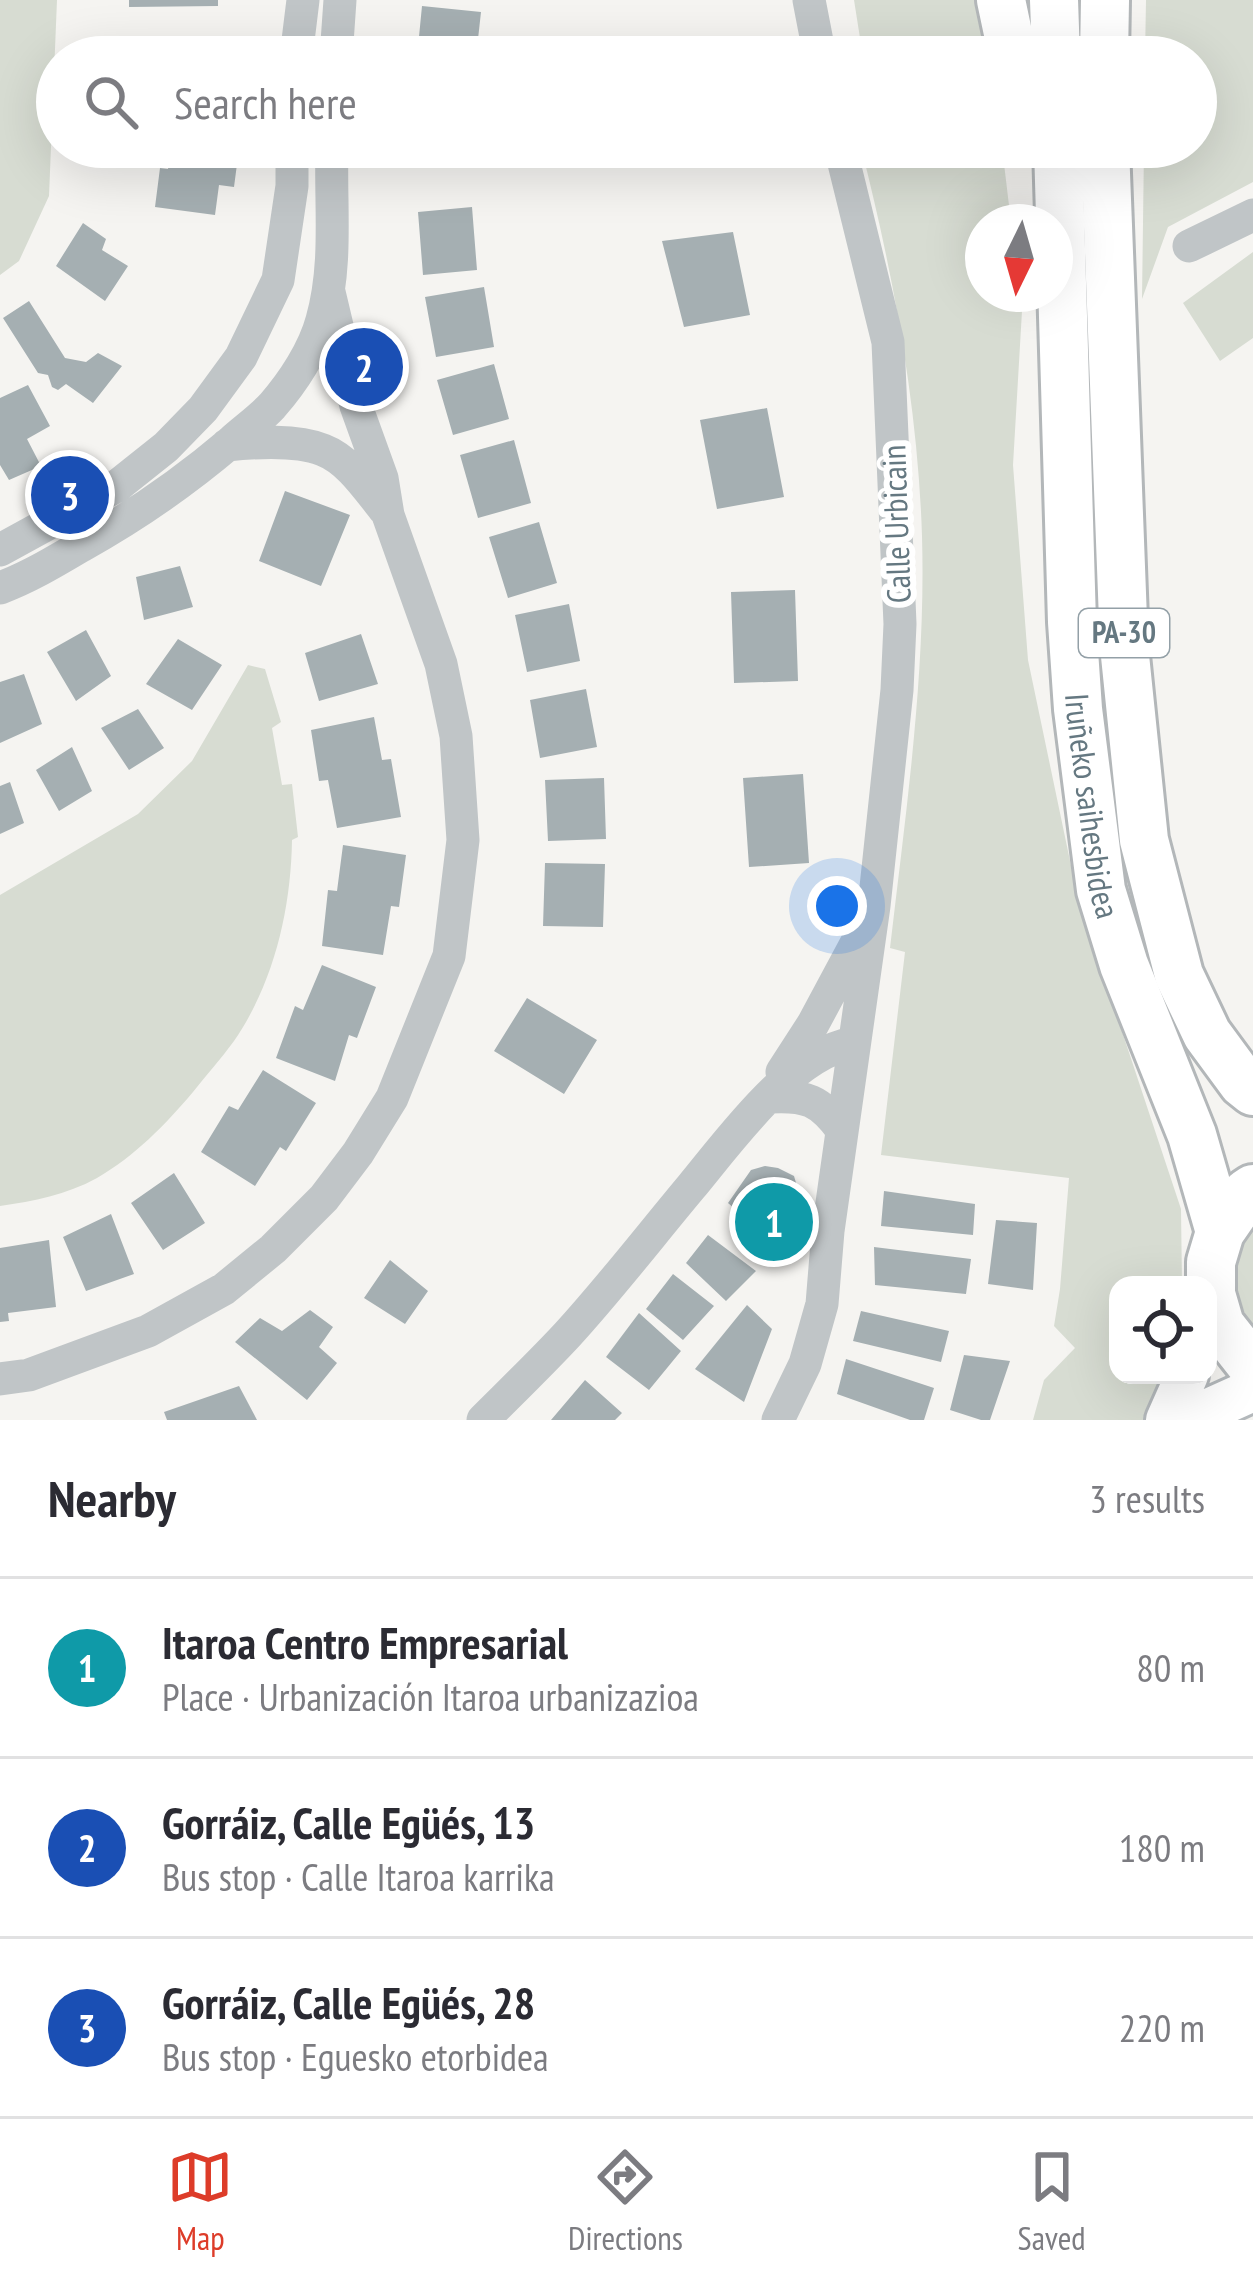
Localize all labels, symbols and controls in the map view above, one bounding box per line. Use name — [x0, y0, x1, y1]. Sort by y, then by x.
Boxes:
search box — [36, 36, 1217, 168]
icon: search — [78, 69, 144, 135]
text: Search here — [174, 73, 357, 131]
north arrow — [965, 204, 1073, 312]
pin: 2 — [325, 322, 403, 412]
street label: Calle Urbicain — [871, 444, 920, 604]
pin: 3 — [31, 450, 109, 540]
road number: PA-30 — [1079, 609, 1169, 657]
street label: Iruñeko saihesbidea — [1056, 692, 1130, 923]
your location — [807, 876, 867, 936]
pin: 1 — [735, 1177, 813, 1267]
map controls — [1109, 1276, 1217, 1384]
button: locate — [1109, 1276, 1217, 1384]
text: Nearby — [48, 1465, 176, 1531]
text: 3 results — [1089, 1473, 1205, 1524]
text: Itaroa Centro Empresarial — [162, 1613, 568, 1671]
text: 1 — [78, 1642, 96, 1693]
text: 80 m — [1136, 1642, 1205, 1693]
text: Place · Urbanización Itaroa urbanizazioa — [162, 1671, 699, 1722]
text: Gorráiz, Calle Egüés, 13 — [162, 1793, 535, 1851]
text: 2 — [78, 1822, 96, 1873]
text: 180 m — [1119, 1822, 1205, 1873]
text: Bus stop · Calle Itaroa karrika — [162, 1851, 555, 1902]
text: Gorráiz, Calle Egüés, 28 — [162, 1973, 535, 2031]
text: 3 — [78, 2002, 96, 2053]
text: 220 m — [1119, 2002, 1205, 2053]
text: Bus stop · Eguesko etorbidea — [162, 2031, 549, 2082]
tab: Map — [167, 2144, 233, 2259]
tab: Directions — [568, 2144, 683, 2259]
tab: Saved — [1018, 2144, 1086, 2259]

